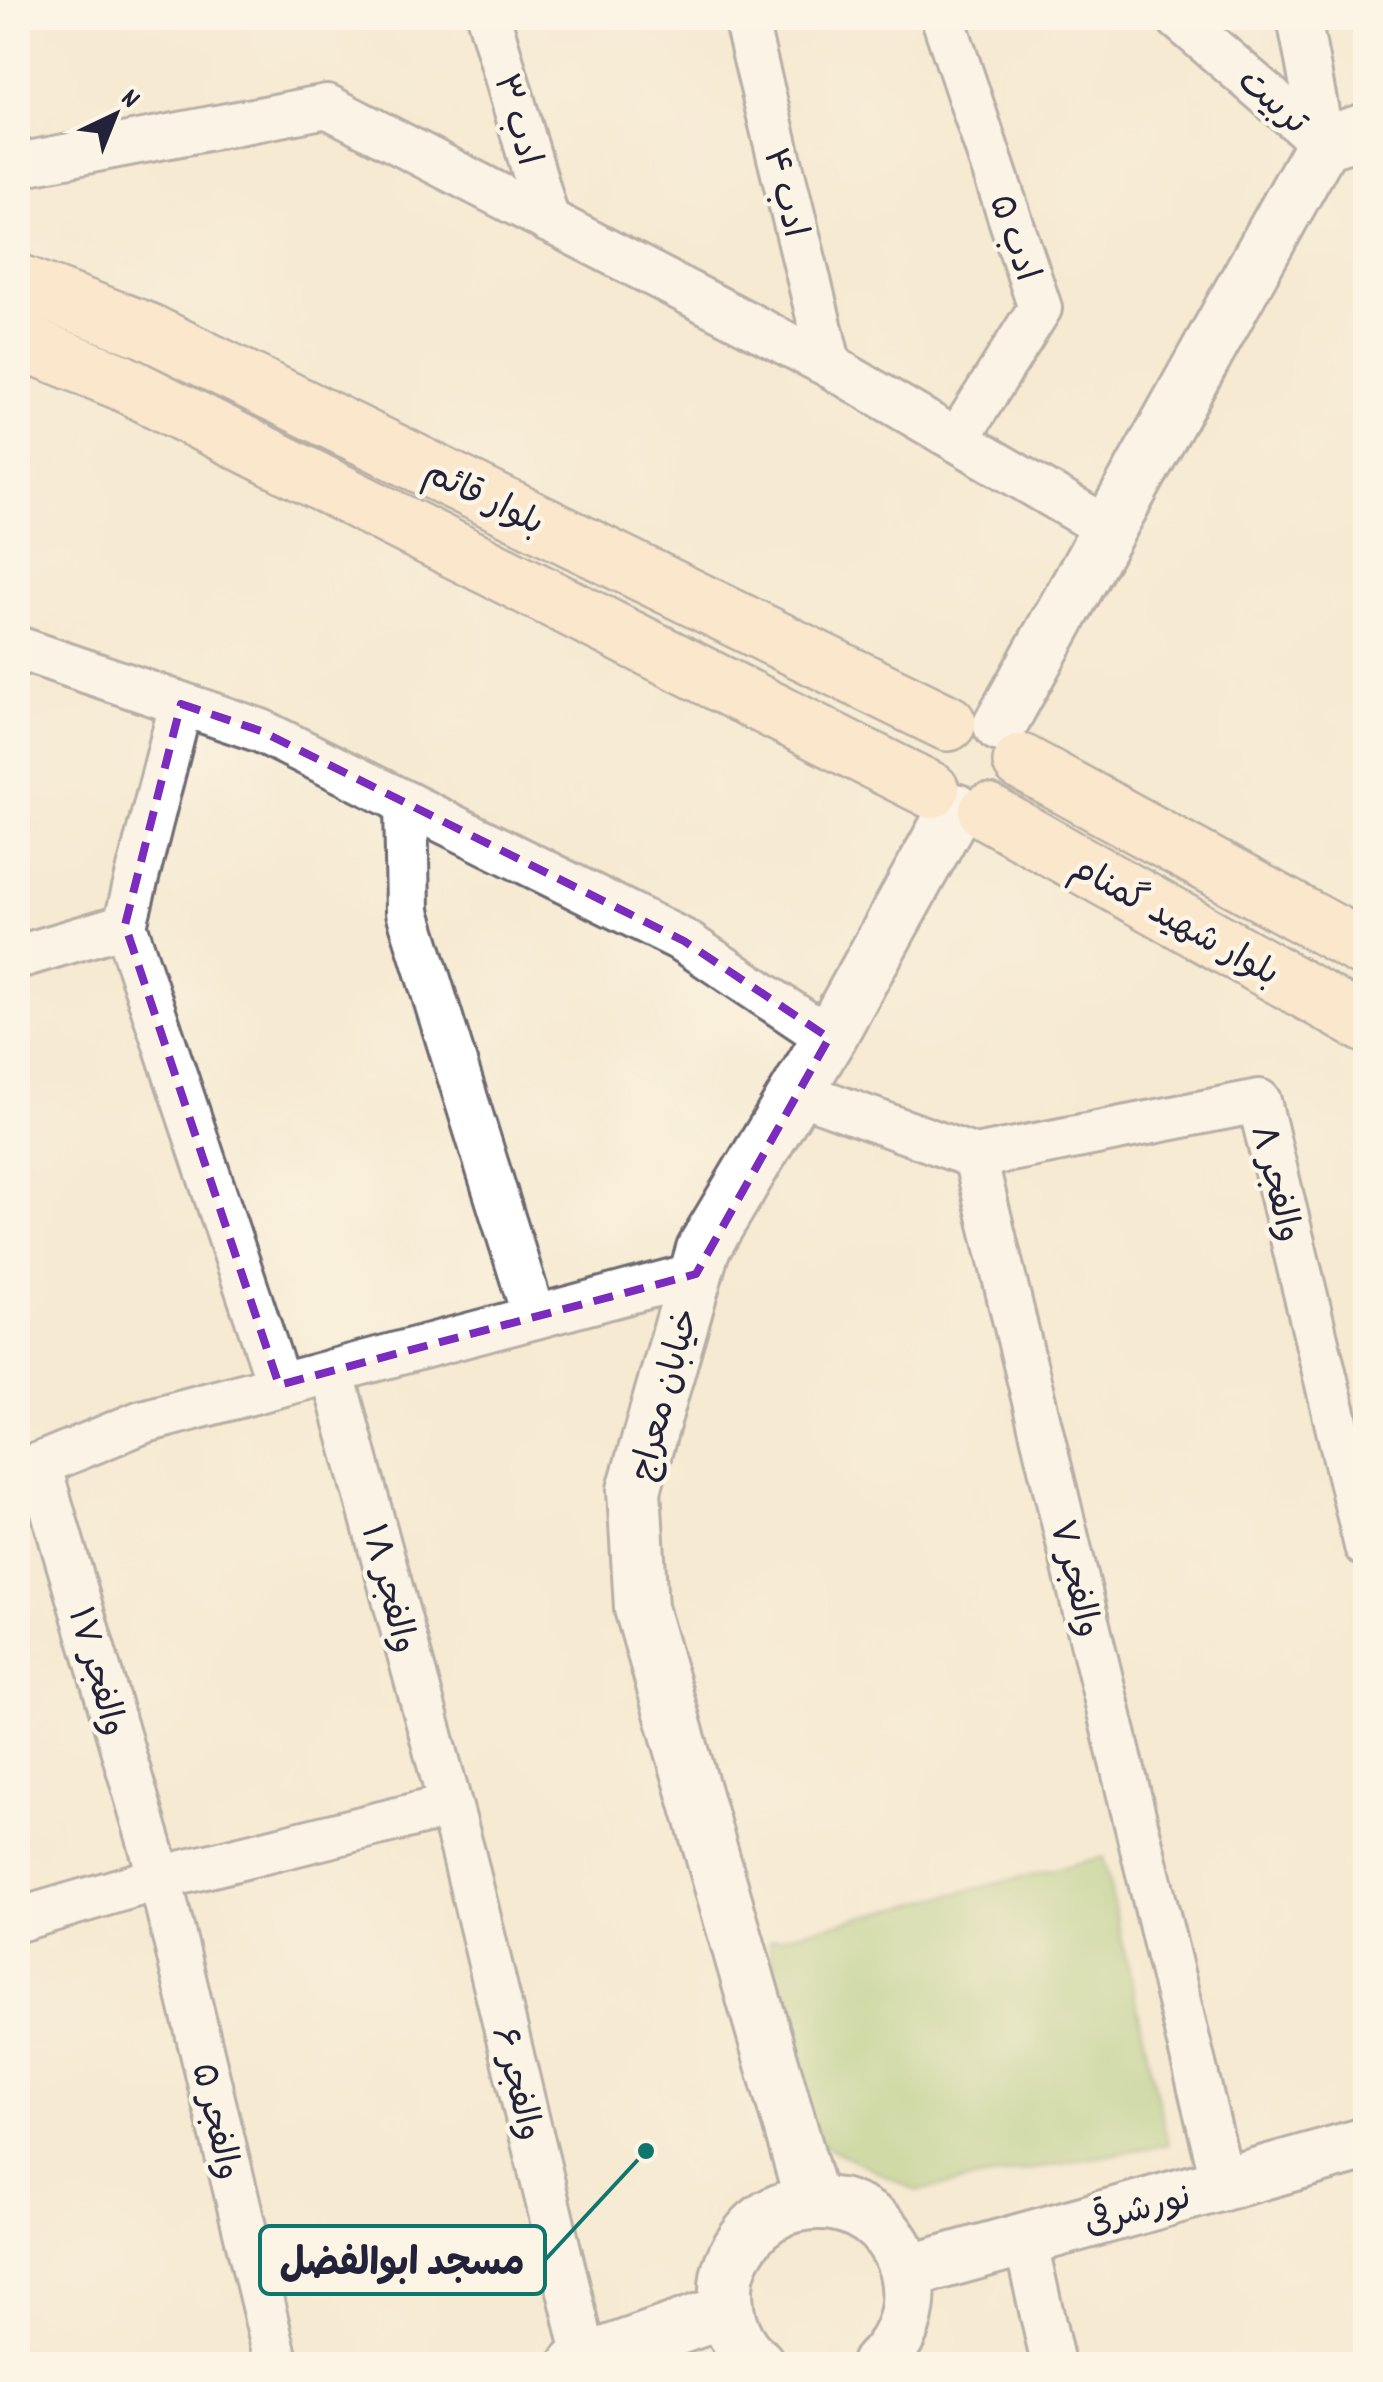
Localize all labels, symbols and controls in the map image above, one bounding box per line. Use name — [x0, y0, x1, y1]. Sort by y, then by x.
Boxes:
street label: تربیت — [1224, 59, 1318, 149]
north arrow — [65, 65, 165, 165]
street label: ادب ۳ — [477, 69, 551, 172]
text: N — [110, 81, 147, 120]
street label: ادب ۴ — [747, 143, 817, 243]
street label: ادب ۵ — [973, 189, 1049, 289]
street label: بلوار قائم — [414, 450, 551, 551]
street label: بلوار شهید گمنام — [1060, 845, 1287, 1001]
street label: والفجر ۸ — [1234, 1120, 1312, 1248]
street label: خیابان معراج — [621, 1304, 715, 1487]
street label: والفجر ۷ — [1033, 1515, 1111, 1643]
street label: والفجر ۱۸ — [345, 1519, 427, 1659]
street label: والفجر ۱۷ — [52, 1602, 136, 1743]
street label: والفجر ۶ — [476, 2022, 552, 2146]
street label: والفجر ۵ — [175, 2059, 251, 2186]
street label: نورشرقی — [1079, 2173, 1197, 2251]
callout: مسجد ابوالفضل — [260, 2226, 545, 2294]
text: مسجد ابوالفضل — [279, 2239, 525, 2294]

